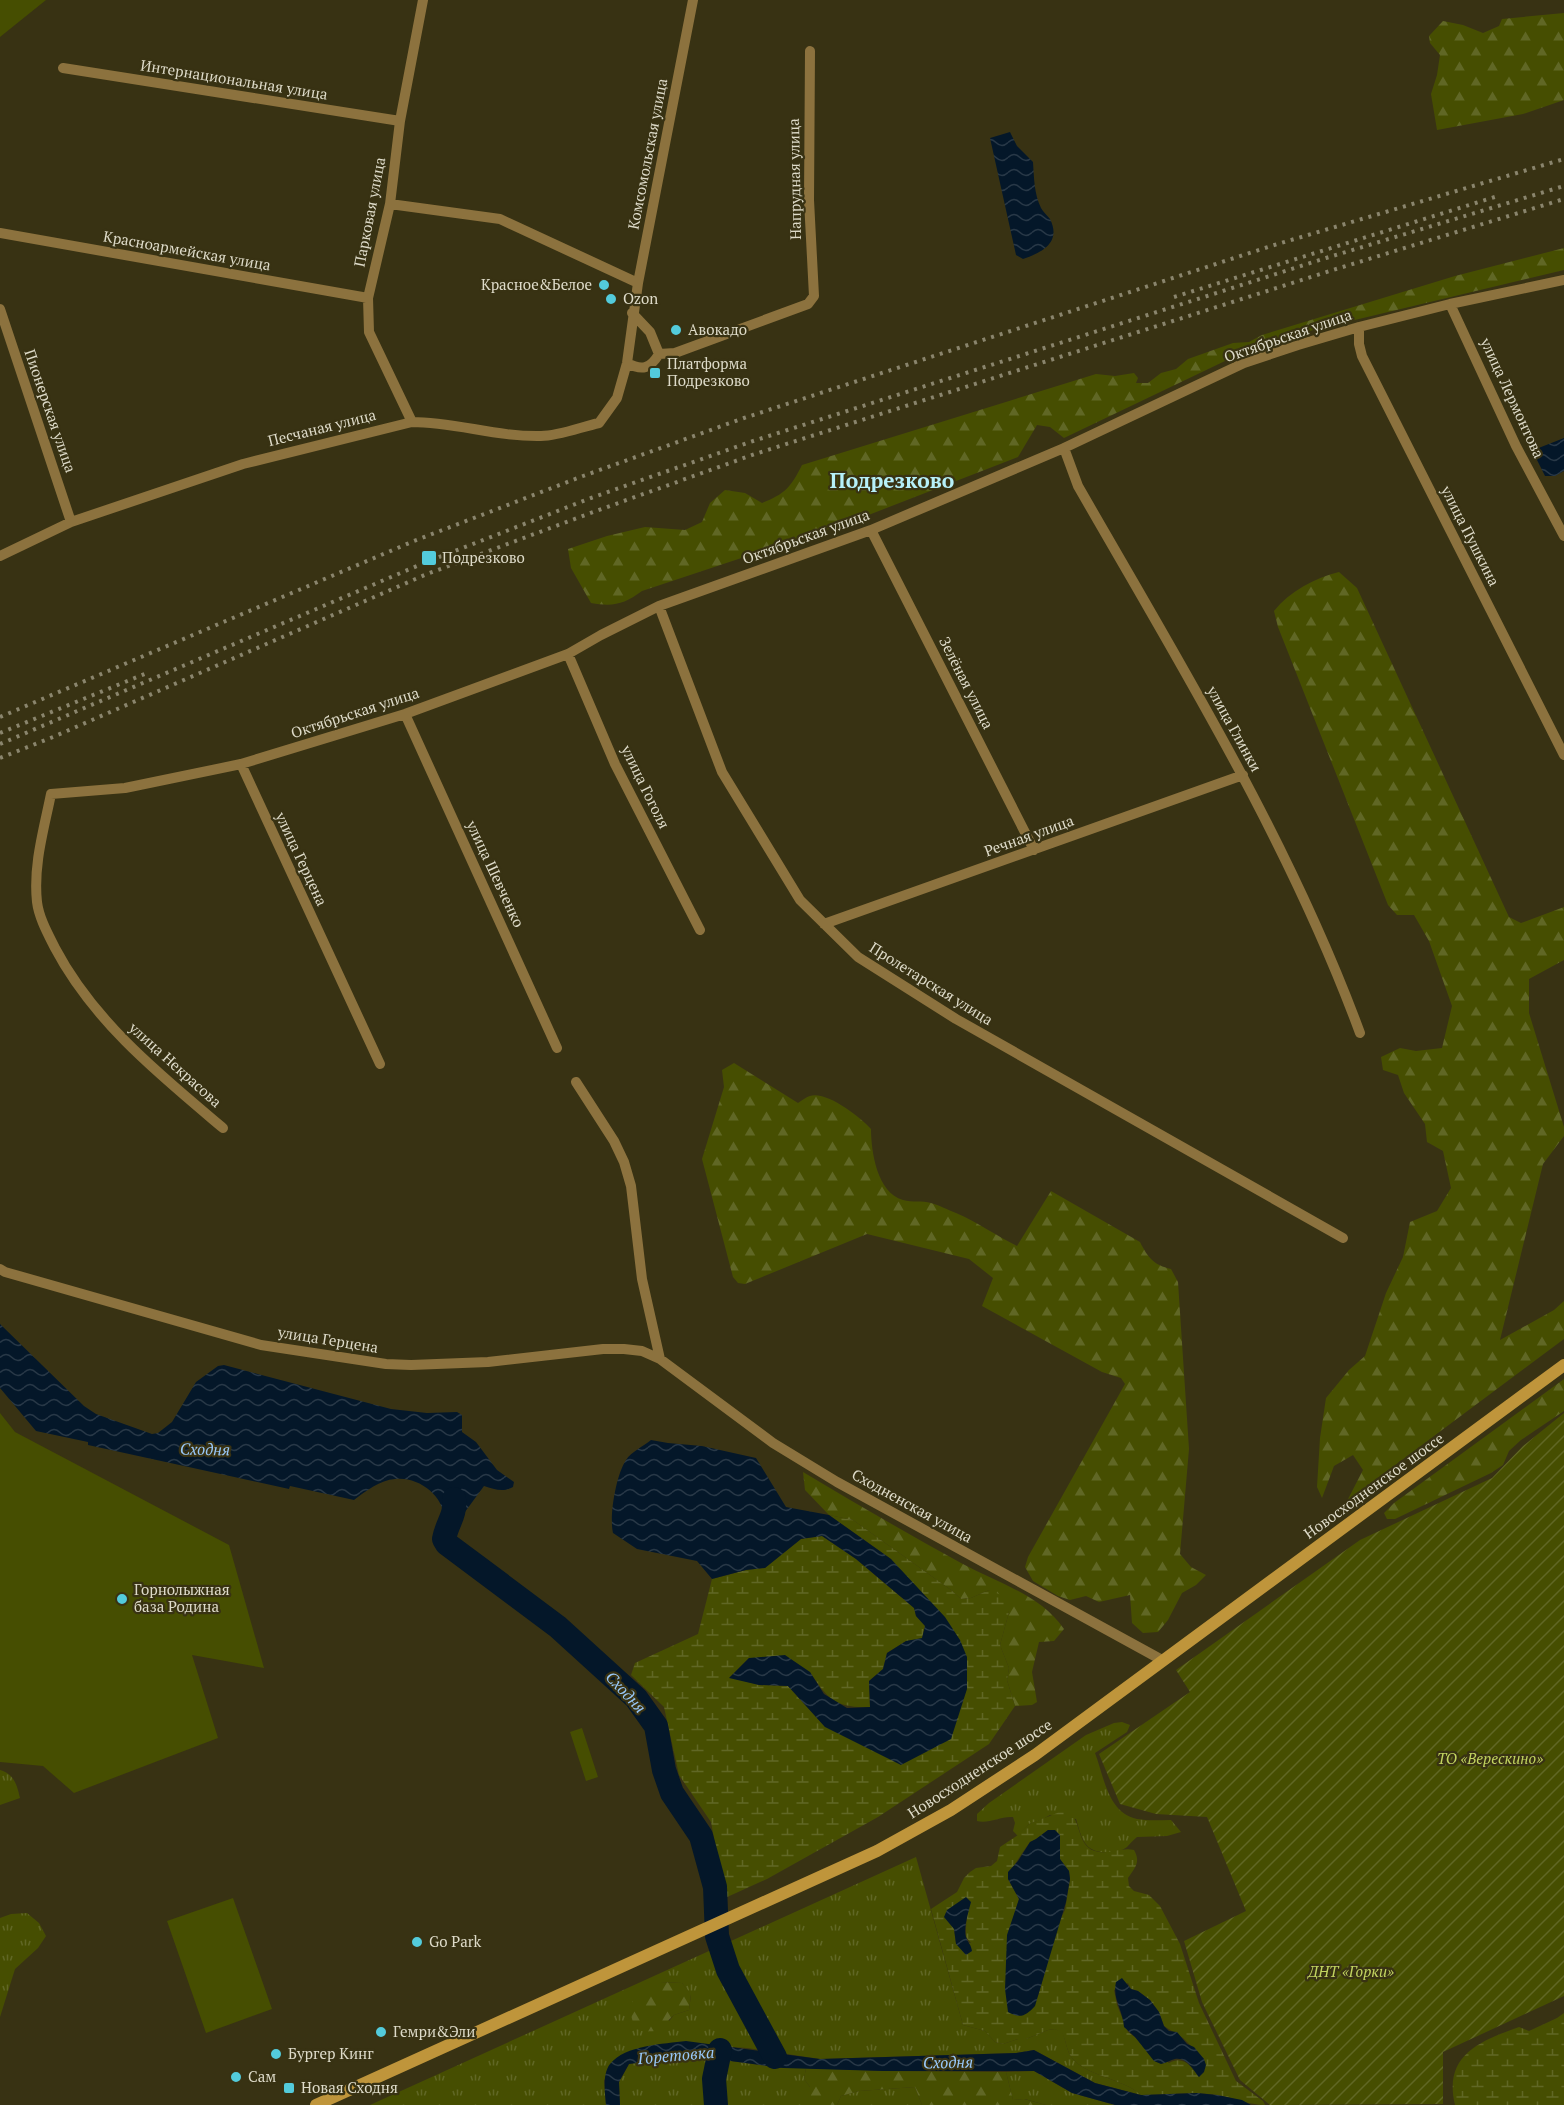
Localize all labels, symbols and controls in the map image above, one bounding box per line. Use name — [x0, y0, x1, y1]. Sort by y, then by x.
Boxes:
street label: Интернациональная улица — [139, 54, 330, 104]
street label: Комсомольская улица — [623, 76, 672, 231]
street label: Напрудная улица — [783, 118, 805, 240]
street label: Парковая улица — [349, 155, 390, 268]
street label: Красноармейская улица — [102, 225, 273, 275]
place label: Красное&Белое — [481, 274, 592, 294]
marker: Красное&Белое — [597, 278, 611, 292]
place label: Ozon — [623, 288, 658, 308]
marker: Ozon — [604, 292, 618, 306]
street label: Октябрьская улица — [1221, 304, 1355, 366]
place label: Авокадо — [688, 319, 747, 339]
marker: Авокадо — [669, 323, 683, 337]
street label: улица Лермонтова — [1476, 333, 1550, 461]
street label: Пионерская улица — [20, 346, 82, 475]
place label: Платформа Подрезково — [667, 353, 750, 390]
marker: Платформа Подрезково — [648, 366, 662, 380]
street label: Песчаная улица — [266, 404, 378, 450]
district label: Подрезково — [830, 466, 954, 494]
street label: улица Пушкина — [1437, 481, 1505, 589]
street label: Октябрьская улица — [739, 504, 872, 568]
place label: Подрезково — [442, 547, 525, 567]
marker: Подрезково — [420, 549, 438, 567]
street label: Зелёная улица — [935, 633, 999, 732]
street label: улица Глинки — [1203, 681, 1267, 775]
street label: Октябрьская улица — [288, 682, 422, 742]
street label: улица Гоголя — [617, 741, 675, 832]
street label: улица Герцена — [271, 807, 333, 909]
street label: Речная улица — [981, 809, 1077, 861]
street label: улица Шевченко — [462, 816, 529, 930]
street label: Пролетарская улица — [866, 937, 997, 1029]
street label: улица Некрасова — [124, 1017, 227, 1111]
street label: улица Герцена — [276, 1321, 380, 1357]
street label: Новосходненское шоссе — [1299, 1428, 1447, 1543]
water label: Сходня — [180, 1438, 230, 1460]
street label: Сходненская улица — [849, 1464, 977, 1547]
place label: Горнолыжная база Родина — [134, 1579, 230, 1616]
marker: Горнолыжная база Родина — [115, 1592, 129, 1606]
water label: Сходня — [601, 1666, 651, 1718]
street label: Новосходненское шоссе — [903, 1714, 1056, 1822]
park label: ТО «Верескино» — [1437, 1748, 1543, 1768]
place label: Go Park — [429, 1931, 482, 1951]
marker: Go Park — [410, 1935, 424, 1949]
park label: ДНТ «Горки» — [1307, 1961, 1394, 1981]
place label: Гемри&Эли — [393, 2021, 475, 2041]
marker: Гемри&Эли — [374, 2025, 388, 2039]
water label: Горетовка — [636, 2041, 715, 2069]
place label: Бургер Кинг — [288, 2043, 374, 2063]
marker: Бургер Кинг — [269, 2047, 283, 2061]
water label: Сходня — [923, 2051, 973, 2073]
place label: Сам — [248, 2066, 276, 2086]
marker: Сам — [229, 2070, 243, 2084]
place label: Новая Сходня — [301, 2077, 398, 2097]
marker: Новая Сходня — [282, 2081, 296, 2095]

